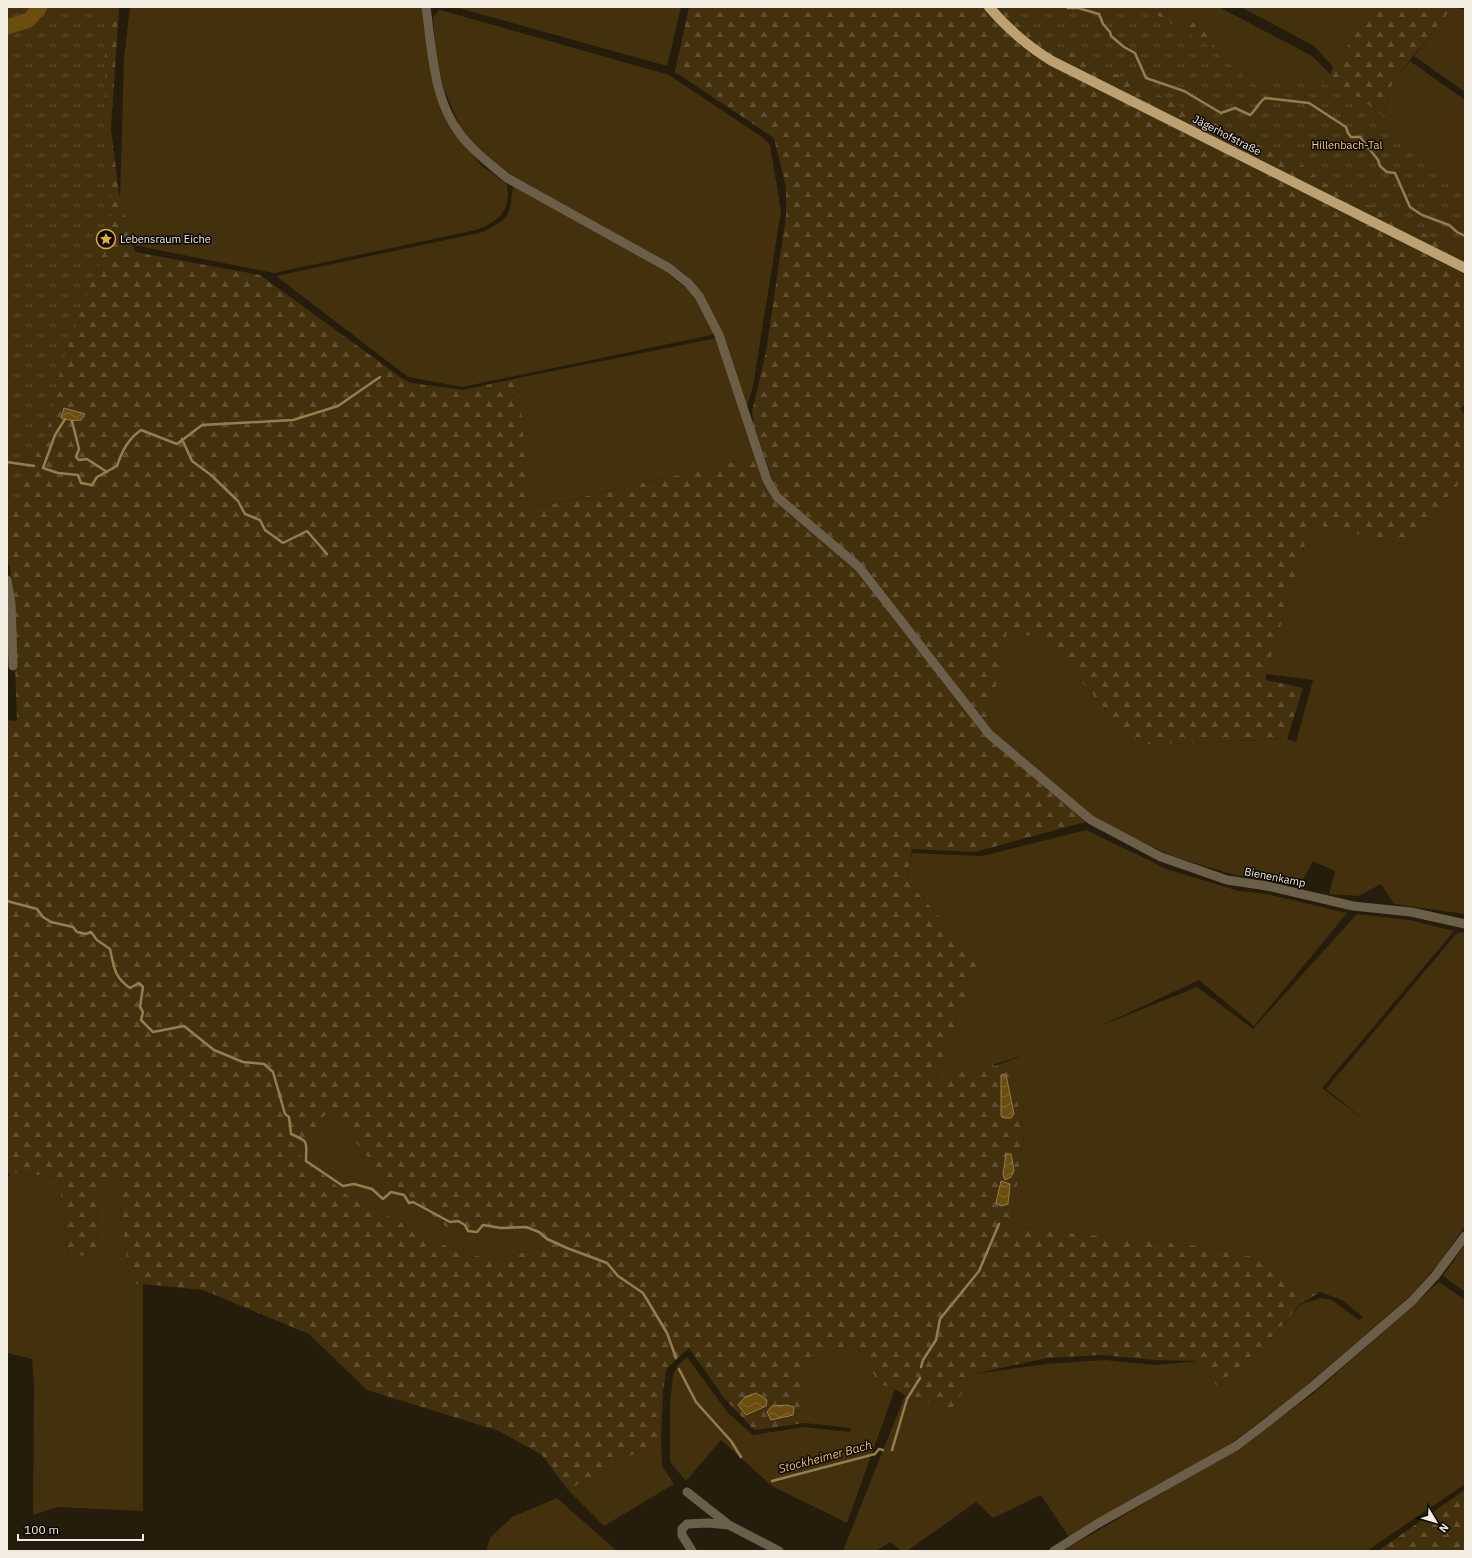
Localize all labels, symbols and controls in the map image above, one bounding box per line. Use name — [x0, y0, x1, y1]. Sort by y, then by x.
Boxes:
street label: Jägerhofstraße — [1190, 112, 1264, 158]
park label: Hillenbach-Tal — [1311, 138, 1383, 152]
place icon: Lebensraum Eiche — [95, 228, 117, 250]
place label: Lebensraum Eiche — [120, 232, 211, 246]
street label: Bienenkamp — [1243, 864, 1307, 890]
water label: Stockheimer Bach — [777, 1437, 873, 1476]
north arrow — [1416, 1502, 1456, 1542]
scale bar — [18, 1516, 143, 1542]
text: N — [1436, 1521, 1452, 1536]
text: 100 m — [24, 1522, 59, 1537]

